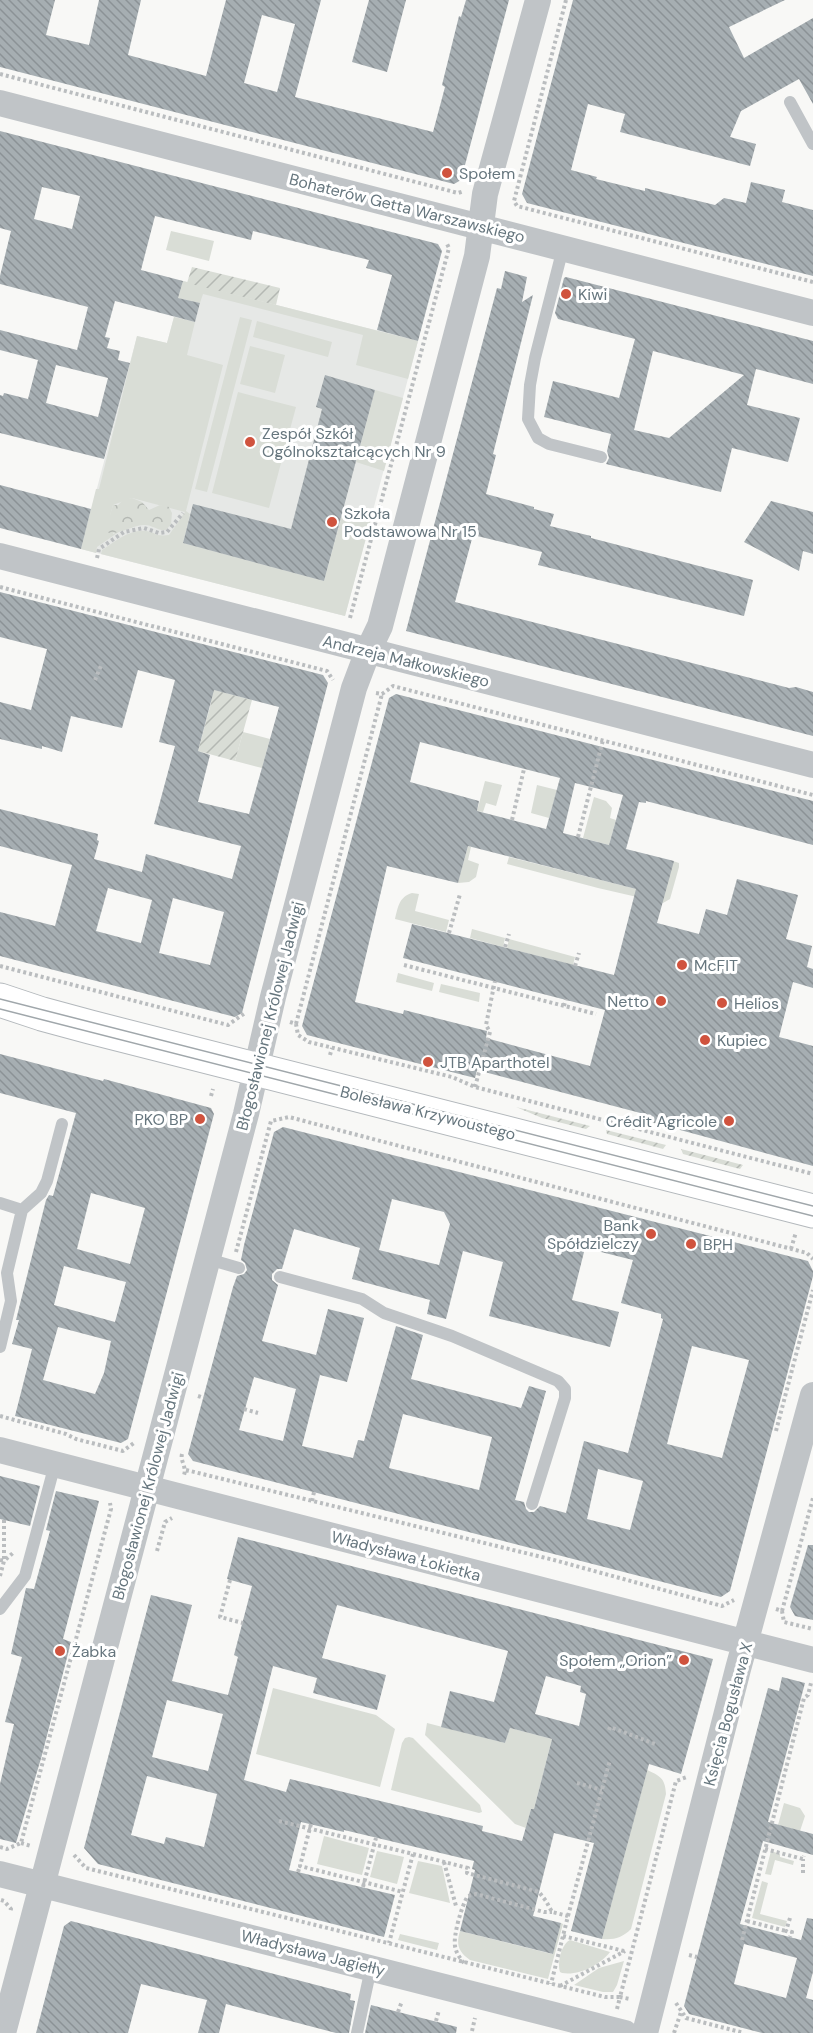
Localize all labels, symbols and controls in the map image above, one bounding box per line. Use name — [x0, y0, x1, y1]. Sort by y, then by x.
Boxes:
place label: Społem — [459, 163, 515, 184]
marker: Społem — [440, 166, 454, 180]
street label: Bohaterów Getta Warszawskiego — [287, 169, 527, 247]
place label: Kiwi — [578, 284, 607, 305]
marker: Kiwi — [559, 287, 573, 301]
place label: Zespół Szkół Ogólnokształcących Nr 9 — [262, 423, 446, 462]
marker: Zespół Szkół Ogólnokształcących Nr 9 — [243, 435, 257, 449]
place label: Szkoła Podstawowa Nr 15 — [344, 503, 477, 542]
marker: Szkoła Podstawowa Nr 15 — [325, 515, 339, 529]
street label: Andrzeja Małkowskiego — [320, 630, 492, 692]
street label: Błogosławionej Królowej Jadwigi — [231, 899, 309, 1133]
place label: McFIT — [694, 955, 738, 976]
marker: McFIT — [675, 958, 689, 972]
place label: Netto — [607, 991, 649, 1012]
place label: Helios — [734, 993, 779, 1014]
marker: Netto — [654, 994, 668, 1008]
marker: Helios — [715, 996, 729, 1010]
place label: Kupiec — [717, 1030, 767, 1051]
marker: Kupiec — [698, 1033, 712, 1047]
place label: JTB Aparthotel — [440, 1052, 550, 1073]
marker: JTB Aparthotel — [421, 1055, 435, 1069]
street label: Bolesława Krzywoustego — [338, 1081, 518, 1145]
place label: PKO BP — [134, 1109, 188, 1130]
place label: Crédit Agricole — [606, 1111, 717, 1132]
marker: PKO BP — [193, 1112, 207, 1126]
marker: Crédit Agricole — [722, 1114, 736, 1128]
place label: Bank Spółdzielczy — [547, 1215, 639, 1254]
marker: Bank Spółdzielczy — [644, 1227, 658, 1241]
place label: BPH — [703, 1234, 733, 1255]
marker: BPH — [684, 1237, 698, 1251]
street label: Błogosławionej Królowej Jadwigi — [107, 1370, 189, 1602]
street label: Władysława Łokietka — [329, 1526, 483, 1586]
street label: Księcia Bogusława X — [699, 1639, 757, 1788]
place label: Żabka — [72, 1641, 116, 1662]
marker: Żabka — [53, 1644, 67, 1658]
place label: Społem „Orion” — [559, 1650, 672, 1671]
marker: Społem „Orion” — [677, 1653, 691, 1667]
street label: Władysława Jagiełły — [239, 1925, 387, 1981]

